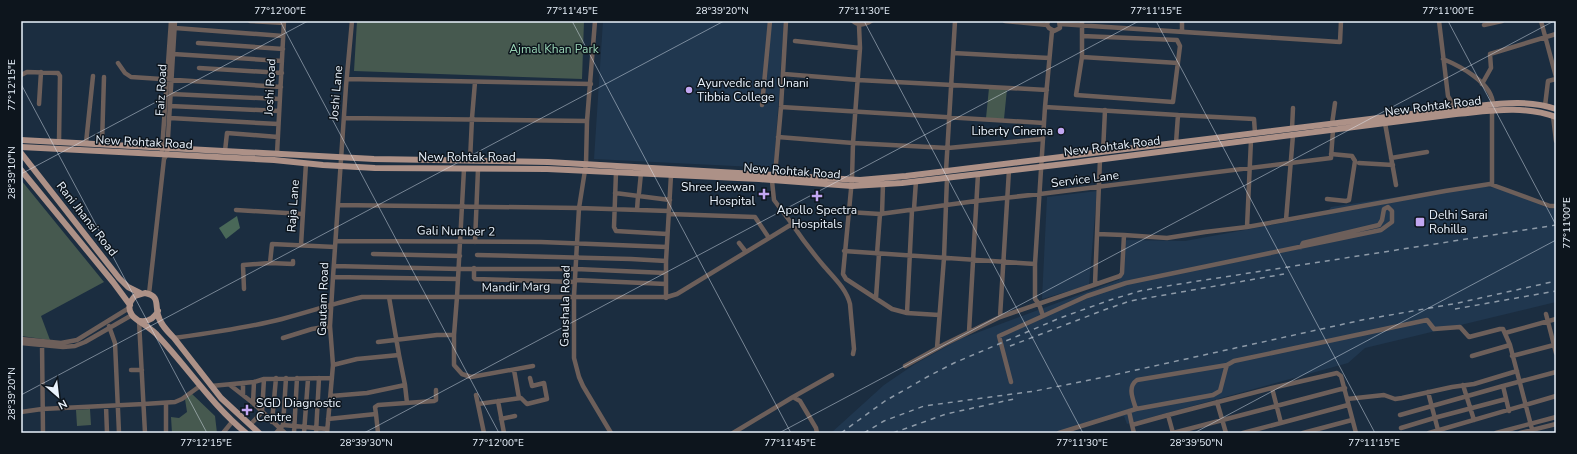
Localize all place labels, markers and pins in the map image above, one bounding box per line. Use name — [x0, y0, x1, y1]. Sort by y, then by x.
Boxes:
place label: Ayurvedic and Unani Tibbia College — [697, 75, 809, 105]
marker: Ayurvedic and Unani Tibbia College — [684, 85, 694, 95]
place label: Liberty Cinema — [971, 123, 1053, 139]
marker: Liberty Cinema — [1056, 126, 1066, 136]
place label: Shree Jeewan Hospital — [681, 179, 755, 209]
marker: Shree Jeewan Hospital — [758, 188, 770, 200]
marker: Apollo Spectra Hospitals — [811, 190, 823, 202]
place label: Apollo Spectra Hospitals — [777, 202, 857, 232]
place label: Delhi Sarai Rohilla — [1429, 207, 1488, 237]
marker: Delhi Sarai Rohilla — [1414, 216, 1426, 228]
place label: SGD Diagnostic Centre — [256, 395, 341, 425]
marker: SGD Diagnostic Centre — [241, 404, 253, 416]

